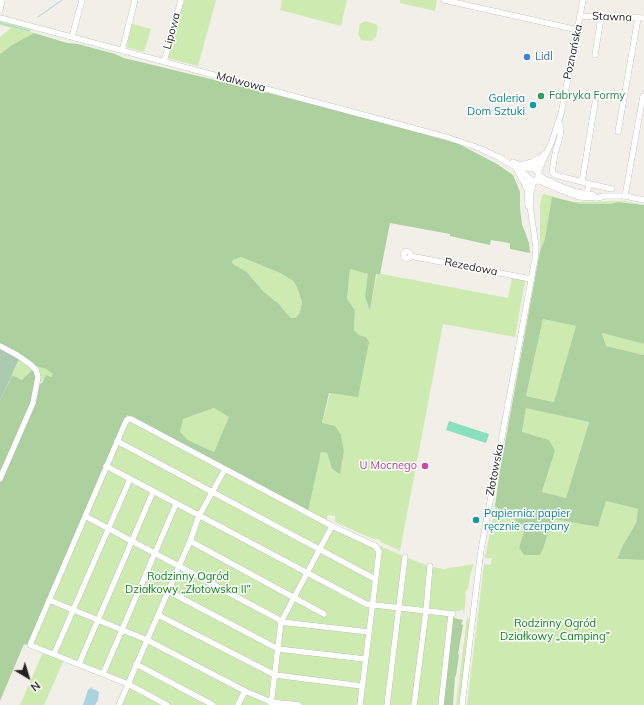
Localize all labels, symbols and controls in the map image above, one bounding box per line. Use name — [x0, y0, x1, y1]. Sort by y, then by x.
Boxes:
street label: Stawna — [592, 10, 632, 24]
street label: Lipowa — [161, 11, 183, 51]
street label: Poznańska — [561, 23, 585, 81]
place label: Lidl — [535, 50, 553, 64]
marker: Lidl — [522, 52, 532, 62]
street label: Malwowa — [215, 69, 267, 95]
place label: Fabryka Formy — [549, 89, 625, 103]
marker: Fabryka Formy — [536, 91, 546, 101]
place label: Galeria Dom Sztuki — [467, 92, 525, 118]
marker: Galeria Dom Sztuki — [528, 100, 538, 110]
street label: Rezedowa — [443, 255, 499, 279]
street label: Złotowska — [484, 443, 506, 497]
place label: U Mocnego — [360, 459, 417, 473]
marker: U Mocnego — [420, 461, 430, 471]
place label: Papiernia: papier ręcznie czerpany — [484, 507, 570, 533]
marker: Papiernia: papier ręcznie czerpany — [471, 515, 481, 525]
park label: Rodzinny Ogród Działkowy „Złotowska II” — [125, 570, 251, 596]
park label: Rodzinny Ogród Działkowy „Camping” — [500, 617, 610, 643]
north arrow — [8, 657, 48, 697]
text: N — [28, 678, 43, 695]

